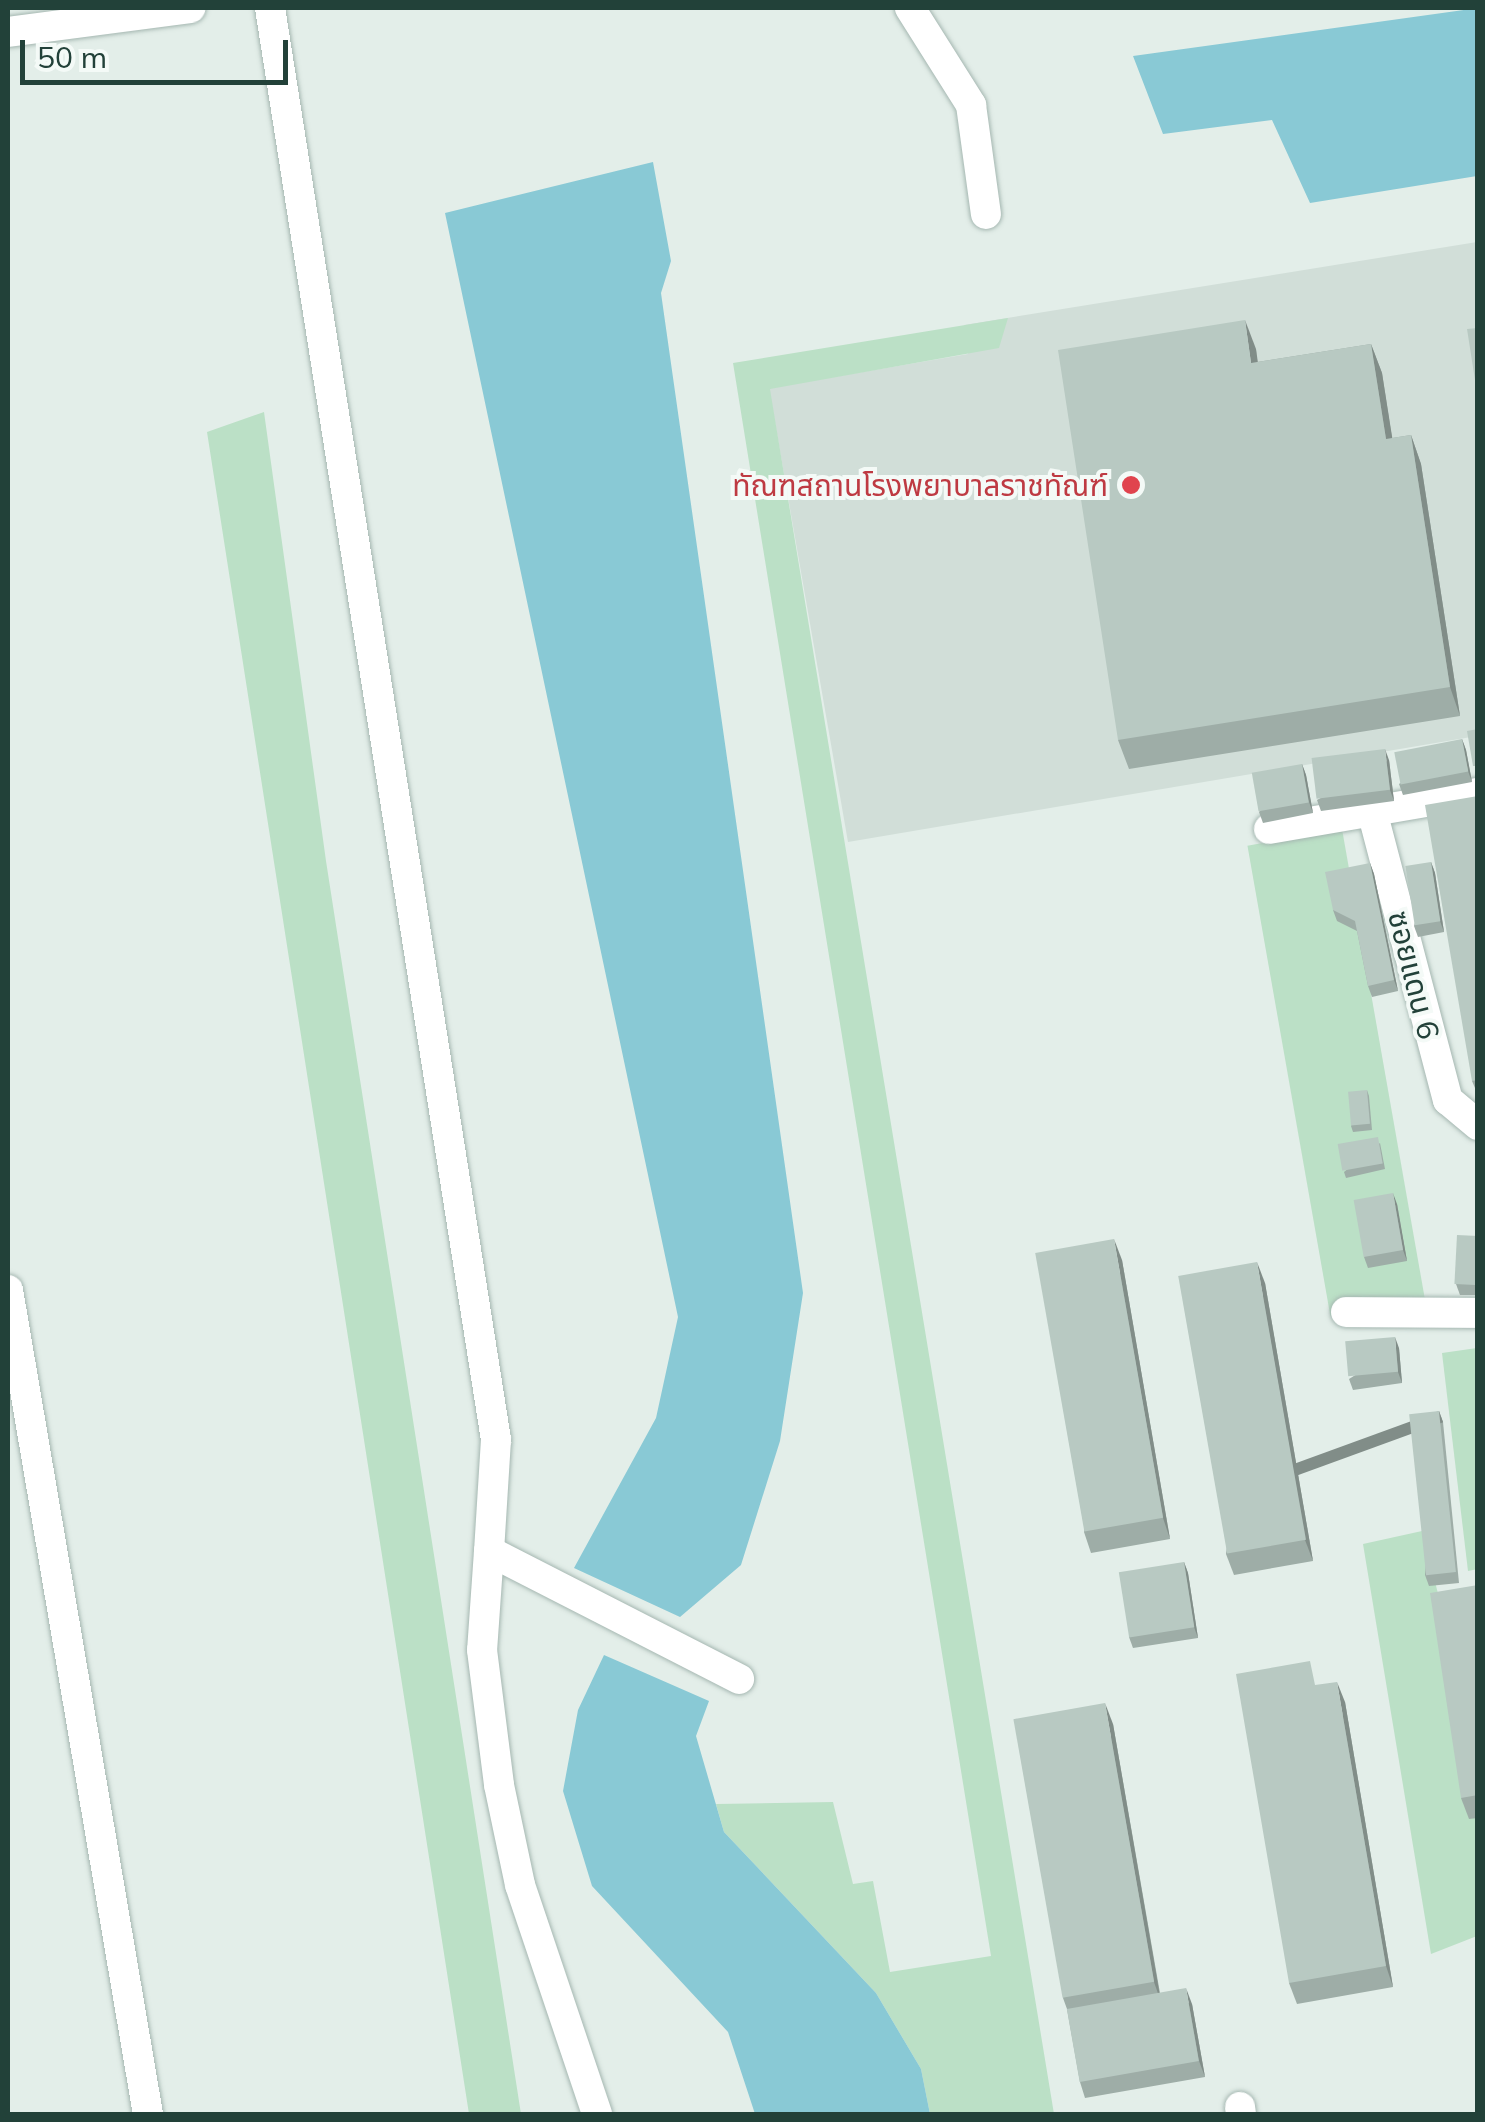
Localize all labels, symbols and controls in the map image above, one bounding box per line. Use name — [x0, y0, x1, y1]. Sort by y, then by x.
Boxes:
scale bar — [25, 20, 292, 82]
text: 50 m — [37, 38, 107, 76]
place label: ทัณฑสถานโรงพยาบาลราชทัณฑ์ — [732, 467, 1108, 503]
marker: ทัณฑสถานโรงพยาบาลราชทัณฑ์ — [1118, 472, 1144, 498]
street label: ซอยแดน 6 — [1381, 907, 1447, 1043]

